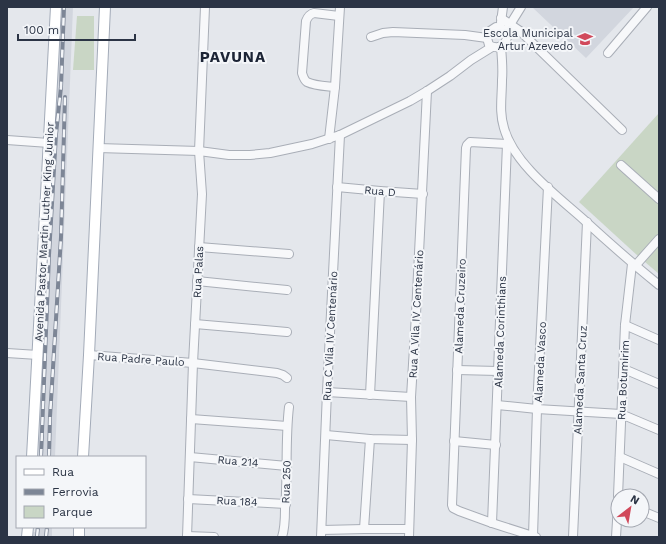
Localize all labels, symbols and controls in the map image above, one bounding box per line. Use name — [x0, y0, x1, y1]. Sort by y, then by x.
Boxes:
scale bar — [18, 16, 135, 42]
text: 100 m — [24, 23, 59, 37]
place label: Escola Municipal Artur Azevedo — [483, 27, 574, 53]
school or university icon: Escola Municipal Artur Azevedo — [576, 30, 594, 48]
district label: PAVUNA — [200, 48, 266, 66]
street label: Avenida Pastor Martin Luther King Junior — [32, 121, 57, 342]
street label: Rua D — [364, 184, 396, 199]
street label: Rua Palas — [191, 246, 206, 298]
street label: Rua A Vila IV Centenário — [407, 249, 426, 379]
street label: Alameda Cruzeiro — [452, 258, 469, 354]
street label: Rua C Vila IV Centenário — [321, 271, 340, 401]
street label: Alameda Corinthians — [492, 276, 509, 388]
street label: Alameda Vasco — [532, 321, 549, 403]
street label: Alameda Santa Cruz — [571, 325, 590, 435]
street label: Rua Botumirim — [615, 340, 632, 420]
street label: Rua Padre Paulo — [97, 350, 185, 369]
street label: Rua 214 — [217, 453, 259, 470]
legend — [16, 456, 146, 528]
street label: Rua 250 — [279, 460, 294, 504]
text: Rua — [52, 465, 74, 479]
text: Ferrovia — [52, 485, 99, 499]
north arrow — [610, 488, 650, 528]
text: N — [628, 492, 642, 508]
street label: Rua 184 — [216, 494, 258, 509]
text: Parque — [52, 505, 93, 519]

